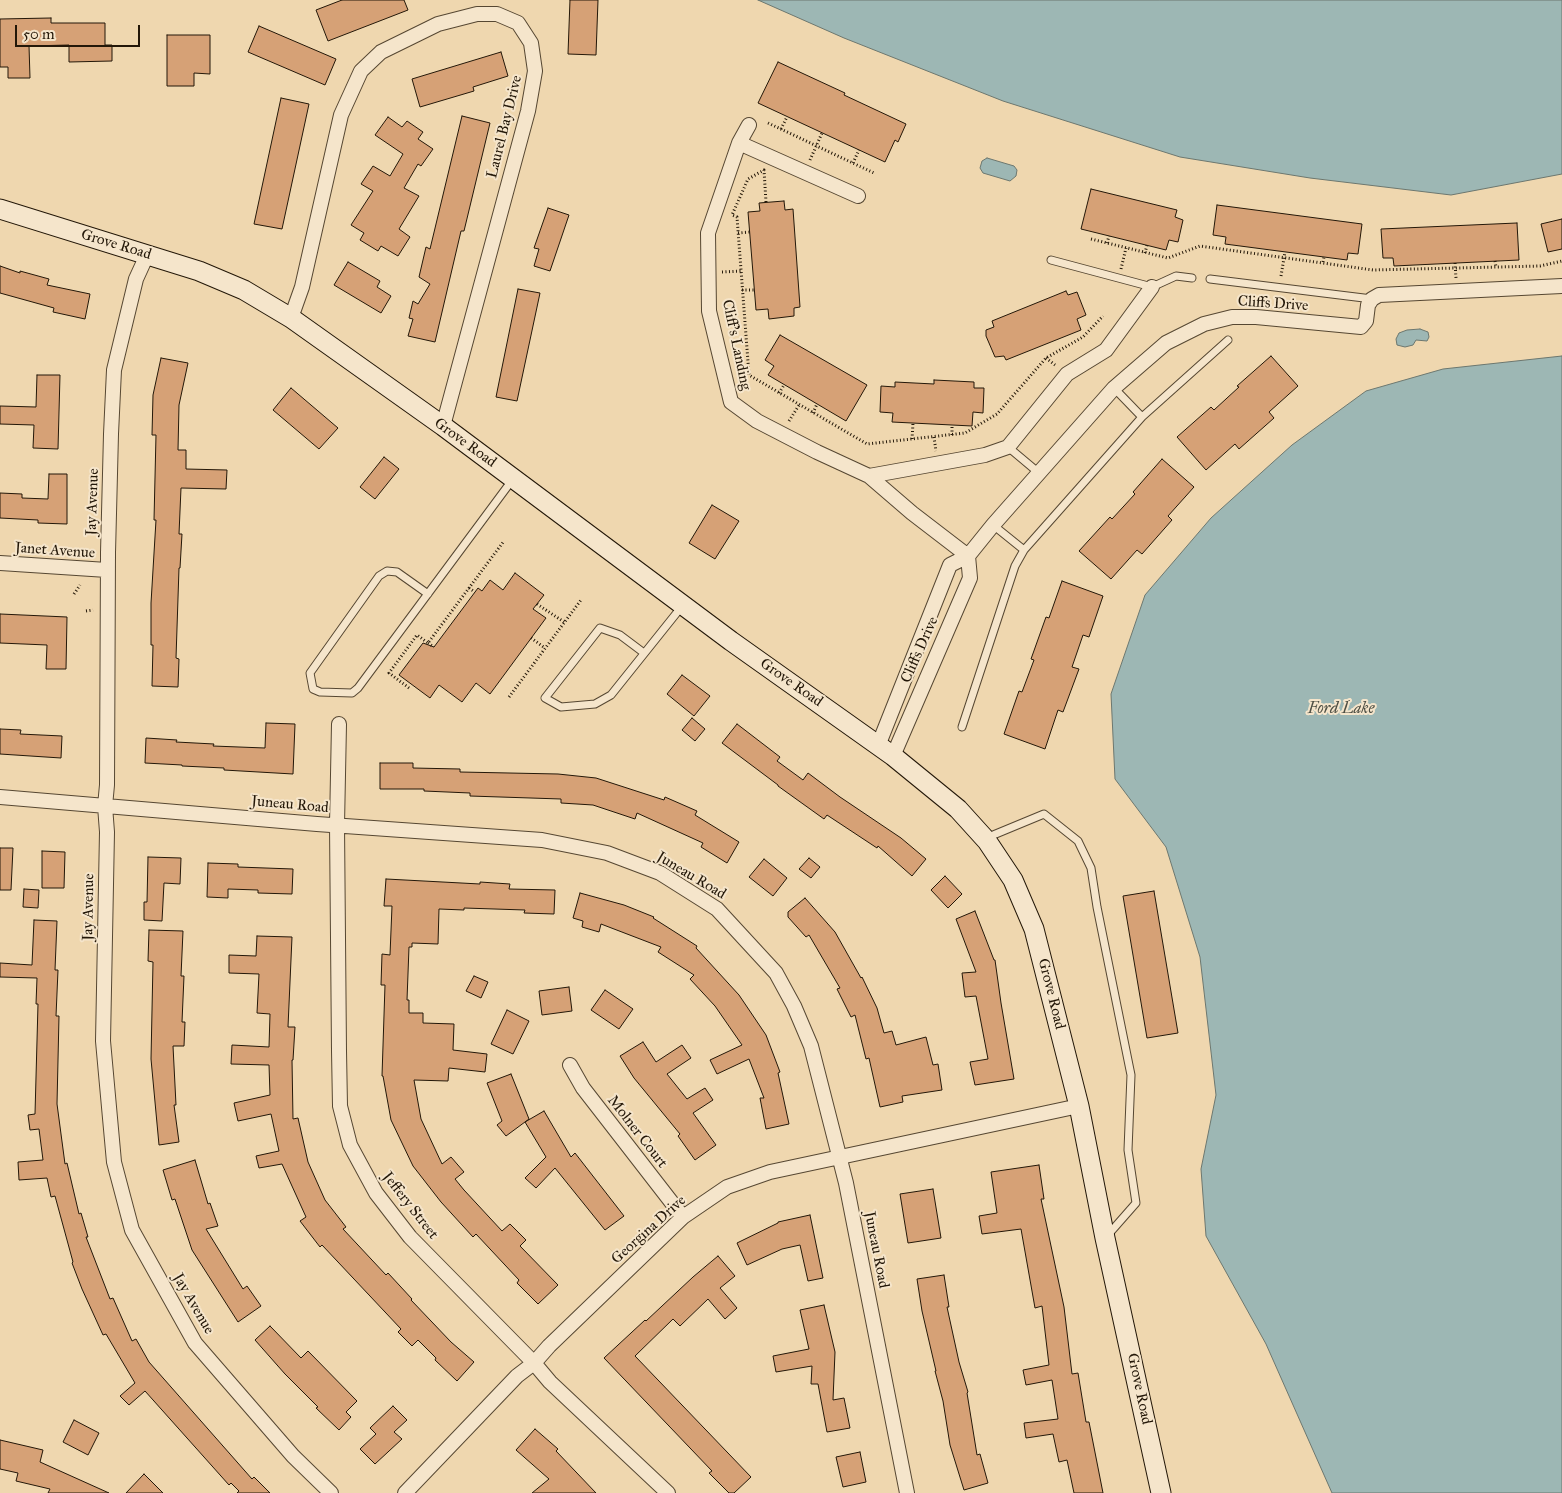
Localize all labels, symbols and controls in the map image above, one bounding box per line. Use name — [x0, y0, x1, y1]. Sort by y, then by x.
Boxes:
scale bar — [18, 15, 142, 47]
text: 50 m — [23, 25, 55, 43]
street label: Laurel Bay Drive — [484, 74, 526, 180]
street label: Grove Road — [79, 226, 153, 264]
street label: Cliffs Drive — [1237, 293, 1309, 315]
street label: Cliff's Landing — [718, 298, 754, 392]
street label: Grove Road — [430, 414, 500, 472]
street label: Jay Avenue — [83, 468, 103, 536]
street label: Janet Avenue — [14, 539, 96, 563]
street label: Cliffs Drive — [897, 614, 943, 686]
street label: Grove Road — [756, 655, 826, 711]
water label: Ford Lake — [1308, 699, 1374, 719]
street label: Juneau Road — [251, 793, 329, 817]
street label: Juneau Road — [653, 848, 729, 904]
street label: Jay Avenue — [79, 873, 99, 941]
street label: Grove Road — [1033, 957, 1069, 1031]
street label: Molner Court — [603, 1092, 671, 1172]
street label: Jeffery Street — [378, 1169, 442, 1243]
street label: Georgina Drive — [608, 1192, 690, 1268]
street label: Juneau Road — [860, 1210, 892, 1290]
street label: Jay Avenue — [168, 1270, 218, 1338]
street label: Grove Road — [1123, 1352, 1155, 1426]

